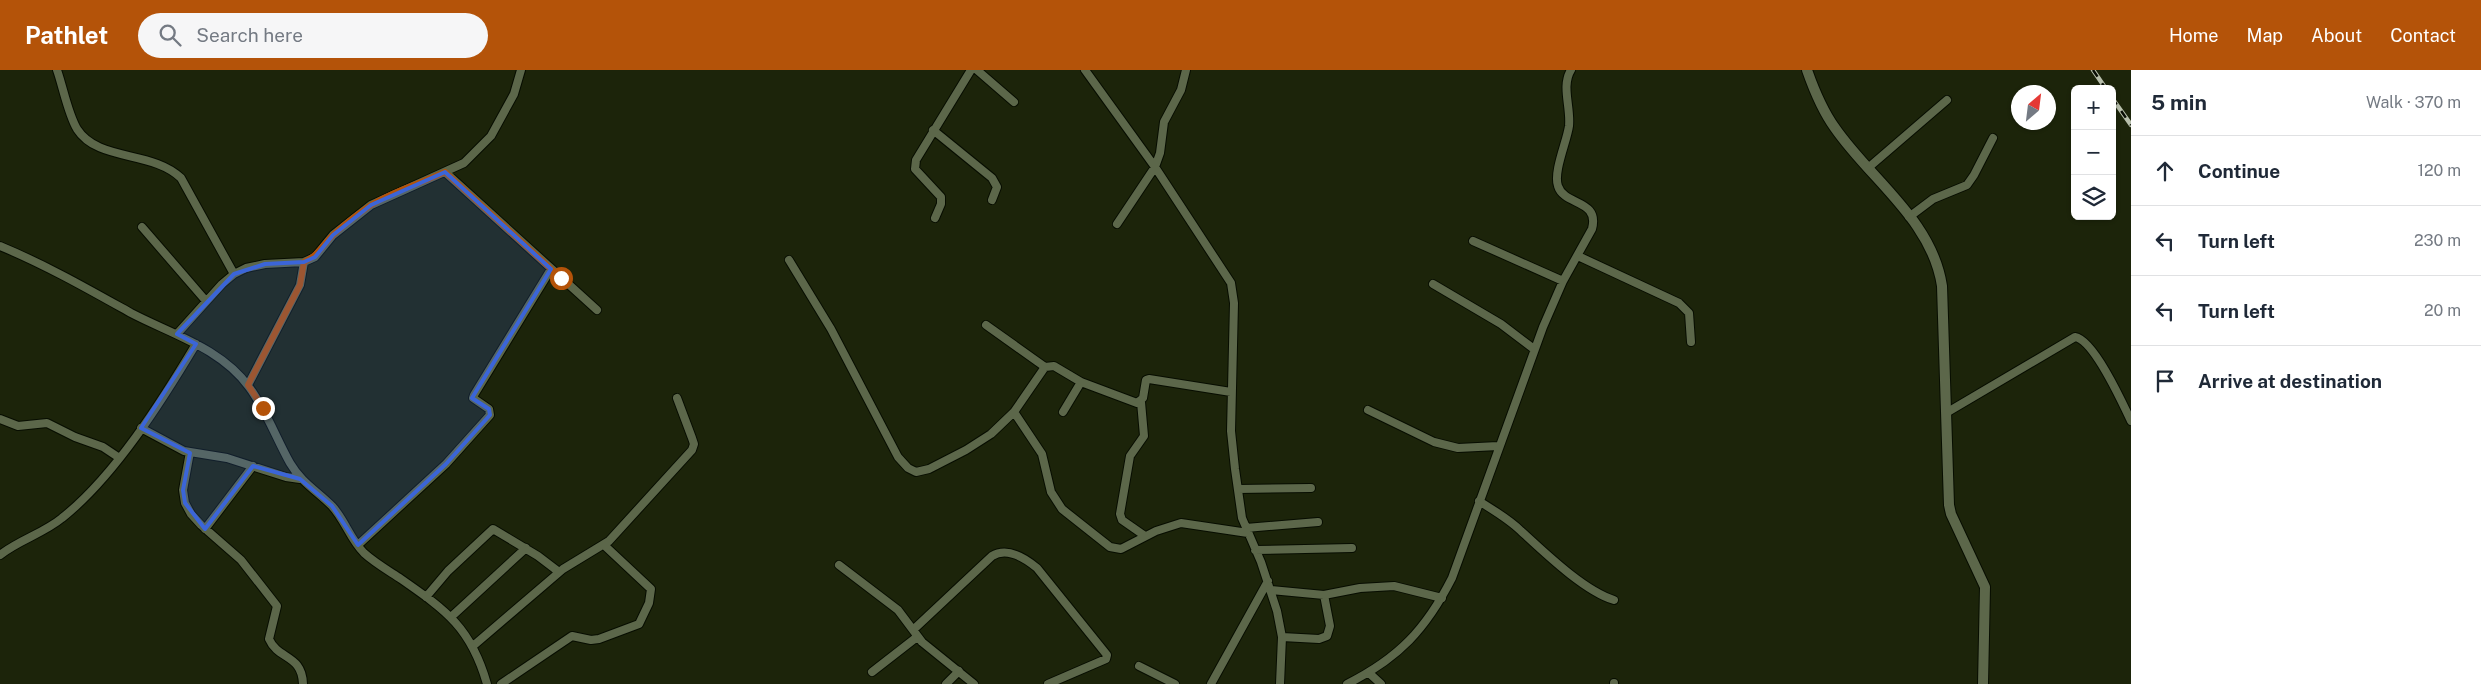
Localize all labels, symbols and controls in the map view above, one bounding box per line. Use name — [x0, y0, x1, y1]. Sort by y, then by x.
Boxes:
search box — [138, 13, 488, 58]
text: Pathlet — [25, 21, 108, 49]
icon: search — [156, 21, 184, 49]
text: Search here — [196, 24, 303, 46]
text: Home — [2169, 25, 2219, 46]
text: Map — [2247, 25, 2283, 46]
text: About — [2311, 25, 2362, 46]
text: Contact — [2390, 25, 2456, 46]
north arrow — [2011, 85, 2056, 130]
map controls — [2071, 85, 2116, 220]
button: + — [2071, 85, 2116, 130]
text: 5 min — [2151, 90, 2207, 115]
text: Walk · 370 m — [2366, 93, 2461, 112]
button: − — [2071, 130, 2116, 175]
icon: ahead — [2151, 157, 2179, 185]
text: Continue — [2198, 160, 2280, 182]
text: 120 m — [2417, 161, 2461, 180]
button: layers — [2071, 175, 2116, 220]
icon: left — [2151, 227, 2179, 255]
text: Turn left — [2198, 230, 2275, 252]
text: 230 m — [2414, 231, 2461, 250]
route start — [550, 267, 573, 290]
icon: left — [2151, 297, 2179, 325]
text: Turn left — [2198, 300, 2275, 322]
text: 20 m — [2424, 301, 2461, 320]
icon: arrive — [2151, 367, 2179, 395]
text: Arrive at destination — [2198, 370, 2382, 392]
route end — [252, 397, 275, 420]

